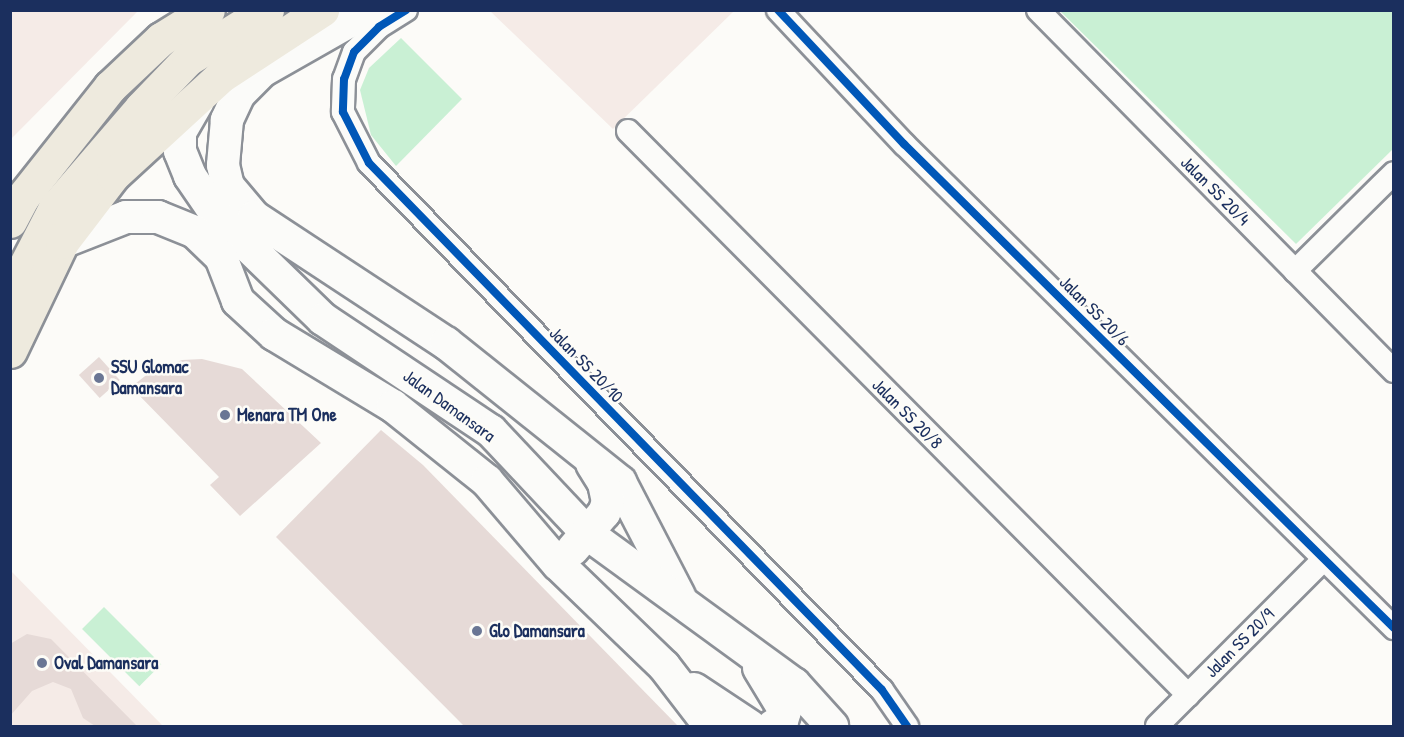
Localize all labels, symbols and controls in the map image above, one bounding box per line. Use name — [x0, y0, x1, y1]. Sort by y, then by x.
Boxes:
street label: Jalan SS 20/4 — [1176, 152, 1254, 230]
street label: Jalan SS 20/6 — [1055, 272, 1133, 350]
street label: Jalan SS 20/10 — [544, 323, 628, 407]
place label: SSU Glomac Damansara — [111, 357, 189, 400]
street label: Jalan Damansara — [399, 365, 499, 447]
marker: SSU Glomac Damansara — [92, 371, 106, 385]
street label: Jalan SS 20/8 — [867, 374, 947, 454]
place label: Menara TM One — [237, 404, 337, 426]
marker: Menara TM One — [218, 408, 232, 422]
street label: Jalan SS 20/9 — [1201, 604, 1279, 682]
place label: Glo Damansara — [489, 620, 585, 642]
marker: Glo Damansara — [470, 624, 484, 638]
place label: Oval Damansara — [54, 652, 158, 674]
marker: Oval Damansara — [35, 656, 49, 670]

